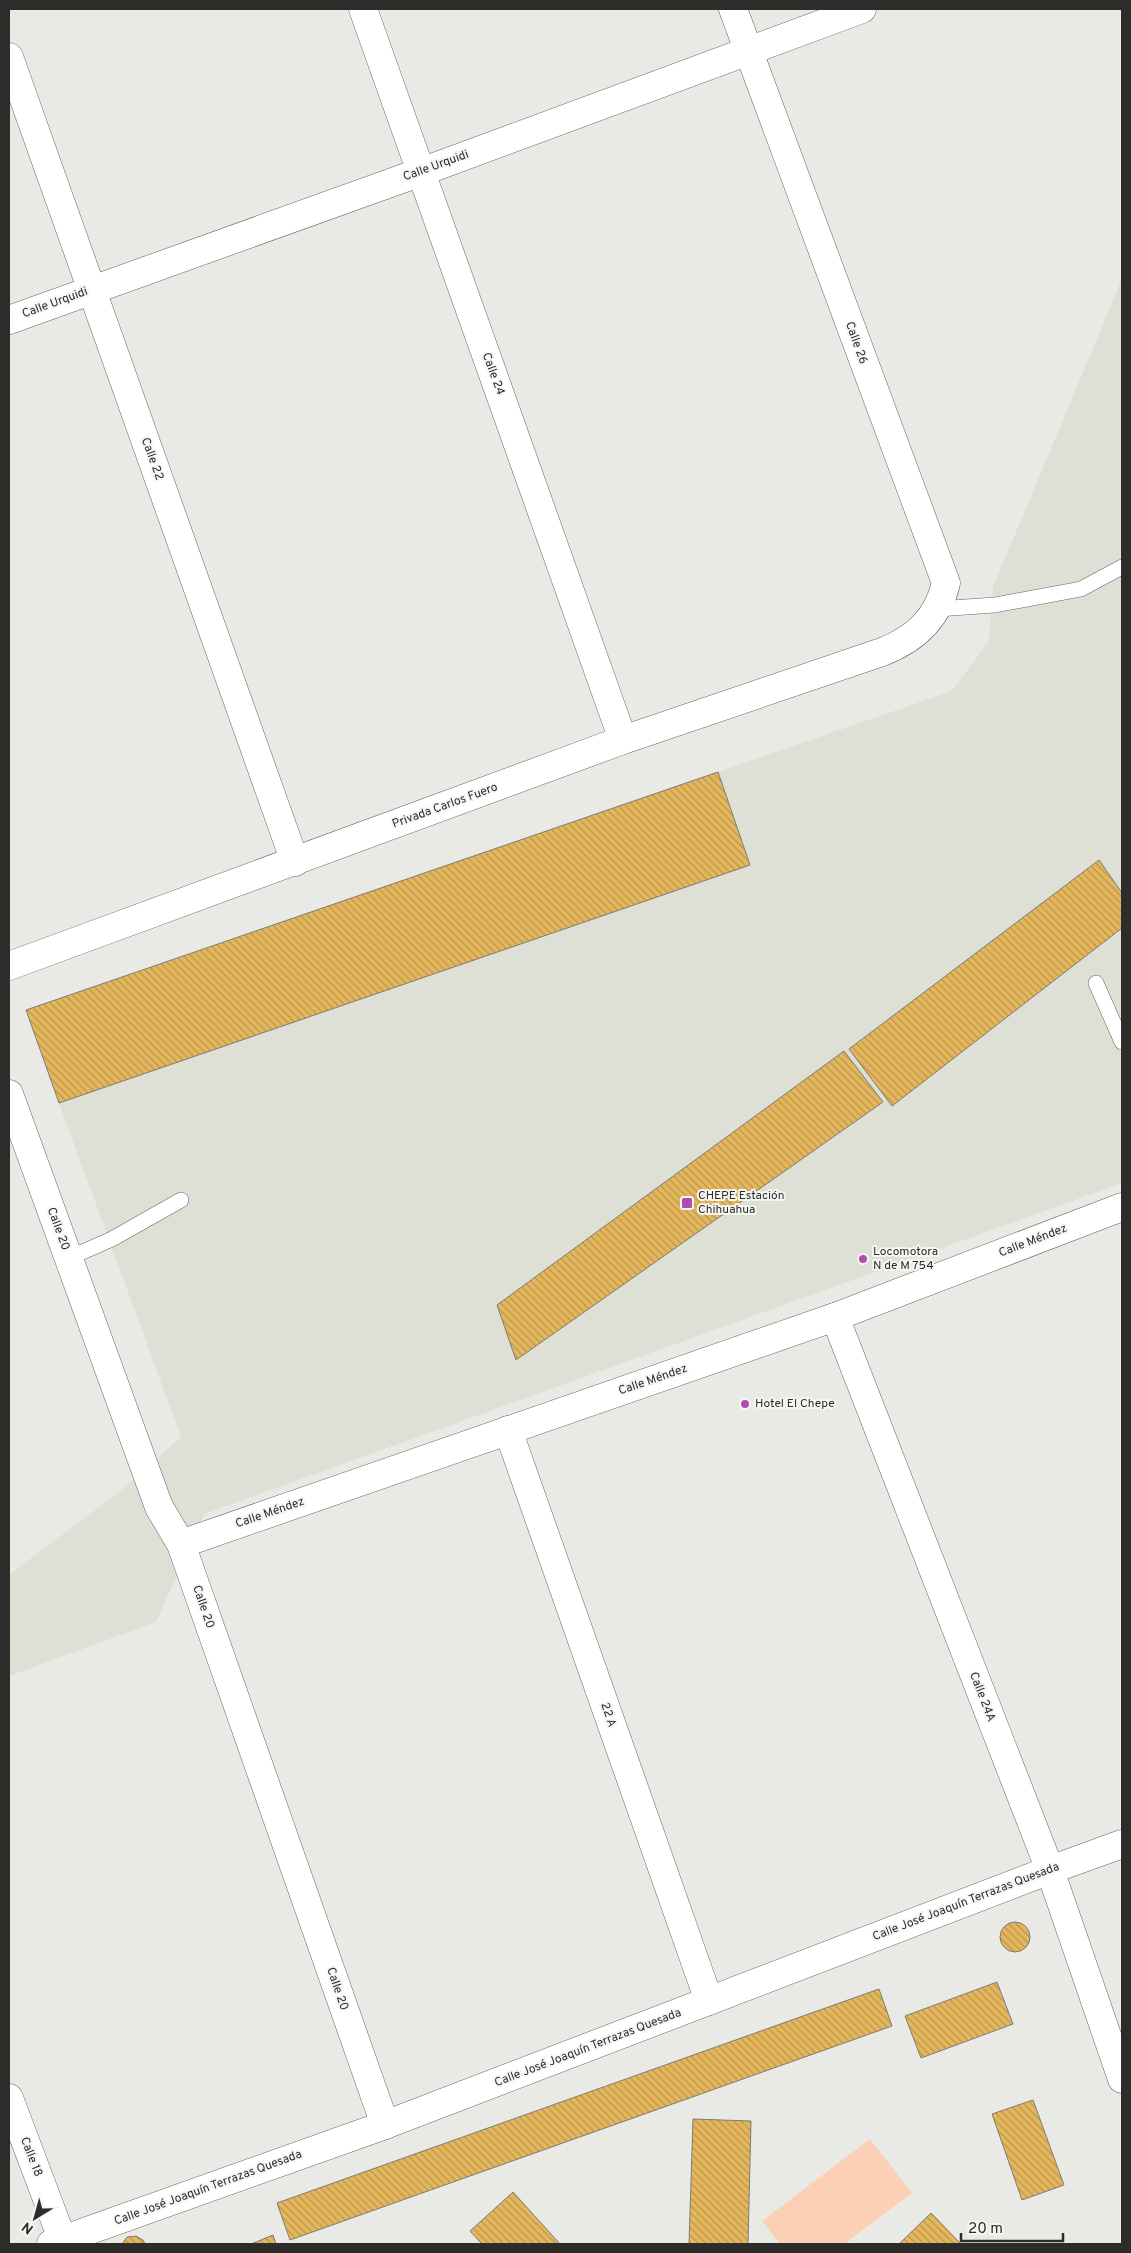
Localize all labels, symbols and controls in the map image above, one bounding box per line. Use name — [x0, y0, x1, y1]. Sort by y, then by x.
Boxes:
street label: Calle Urquidi — [401, 147, 471, 185]
street label: Calle Urquidi — [20, 284, 90, 322]
street label: Calle 26 — [841, 320, 871, 366]
street label: Calle 24 — [478, 350, 508, 398]
street label: Calle 22 — [137, 435, 167, 483]
street label: Privada Carlos Fuero — [390, 779, 500, 833]
place label: CHEPE Estación Chihuahua — [698, 1188, 785, 1218]
marker: CHEPE Estación Chihuahua — [680, 1196, 694, 1210]
street label: Calle 20 — [43, 1205, 73, 1253]
street label: Calle Méndez — [997, 1221, 1069, 1261]
place label: Locomotora N de M 754 — [873, 1244, 938, 1274]
marker: Locomotora N de M 754 — [857, 1253, 869, 1265]
street label: Calle Méndez — [616, 1361, 690, 1399]
place label: Hotel El Chepe — [755, 1396, 835, 1412]
marker: Hotel El Chepe — [739, 1398, 751, 1410]
street label: Calle Méndez — [233, 1494, 307, 1532]
street label: Calle 20 — [188, 1583, 218, 1631]
street label: Calle 24A — [965, 1670, 999, 1724]
street label: 22 A — [596, 1700, 620, 1730]
street label: Calle José Joaquín Terrazas Quesada — [870, 1859, 1062, 1945]
street label: Calle 20 — [322, 1965, 352, 2013]
street label: Calle José Joaquín Terrazas Quesada — [492, 2005, 684, 2091]
street label: Calle 18 — [16, 2135, 46, 2179]
street label: Calle José Joaquín Terrazas Quesada — [112, 2147, 304, 2229]
north arrow — [10, 2193, 60, 2243]
scale bar — [961, 2210, 1064, 2242]
text: N — [19, 2217, 37, 2237]
text: 20 m — [968, 2220, 1003, 2239]

